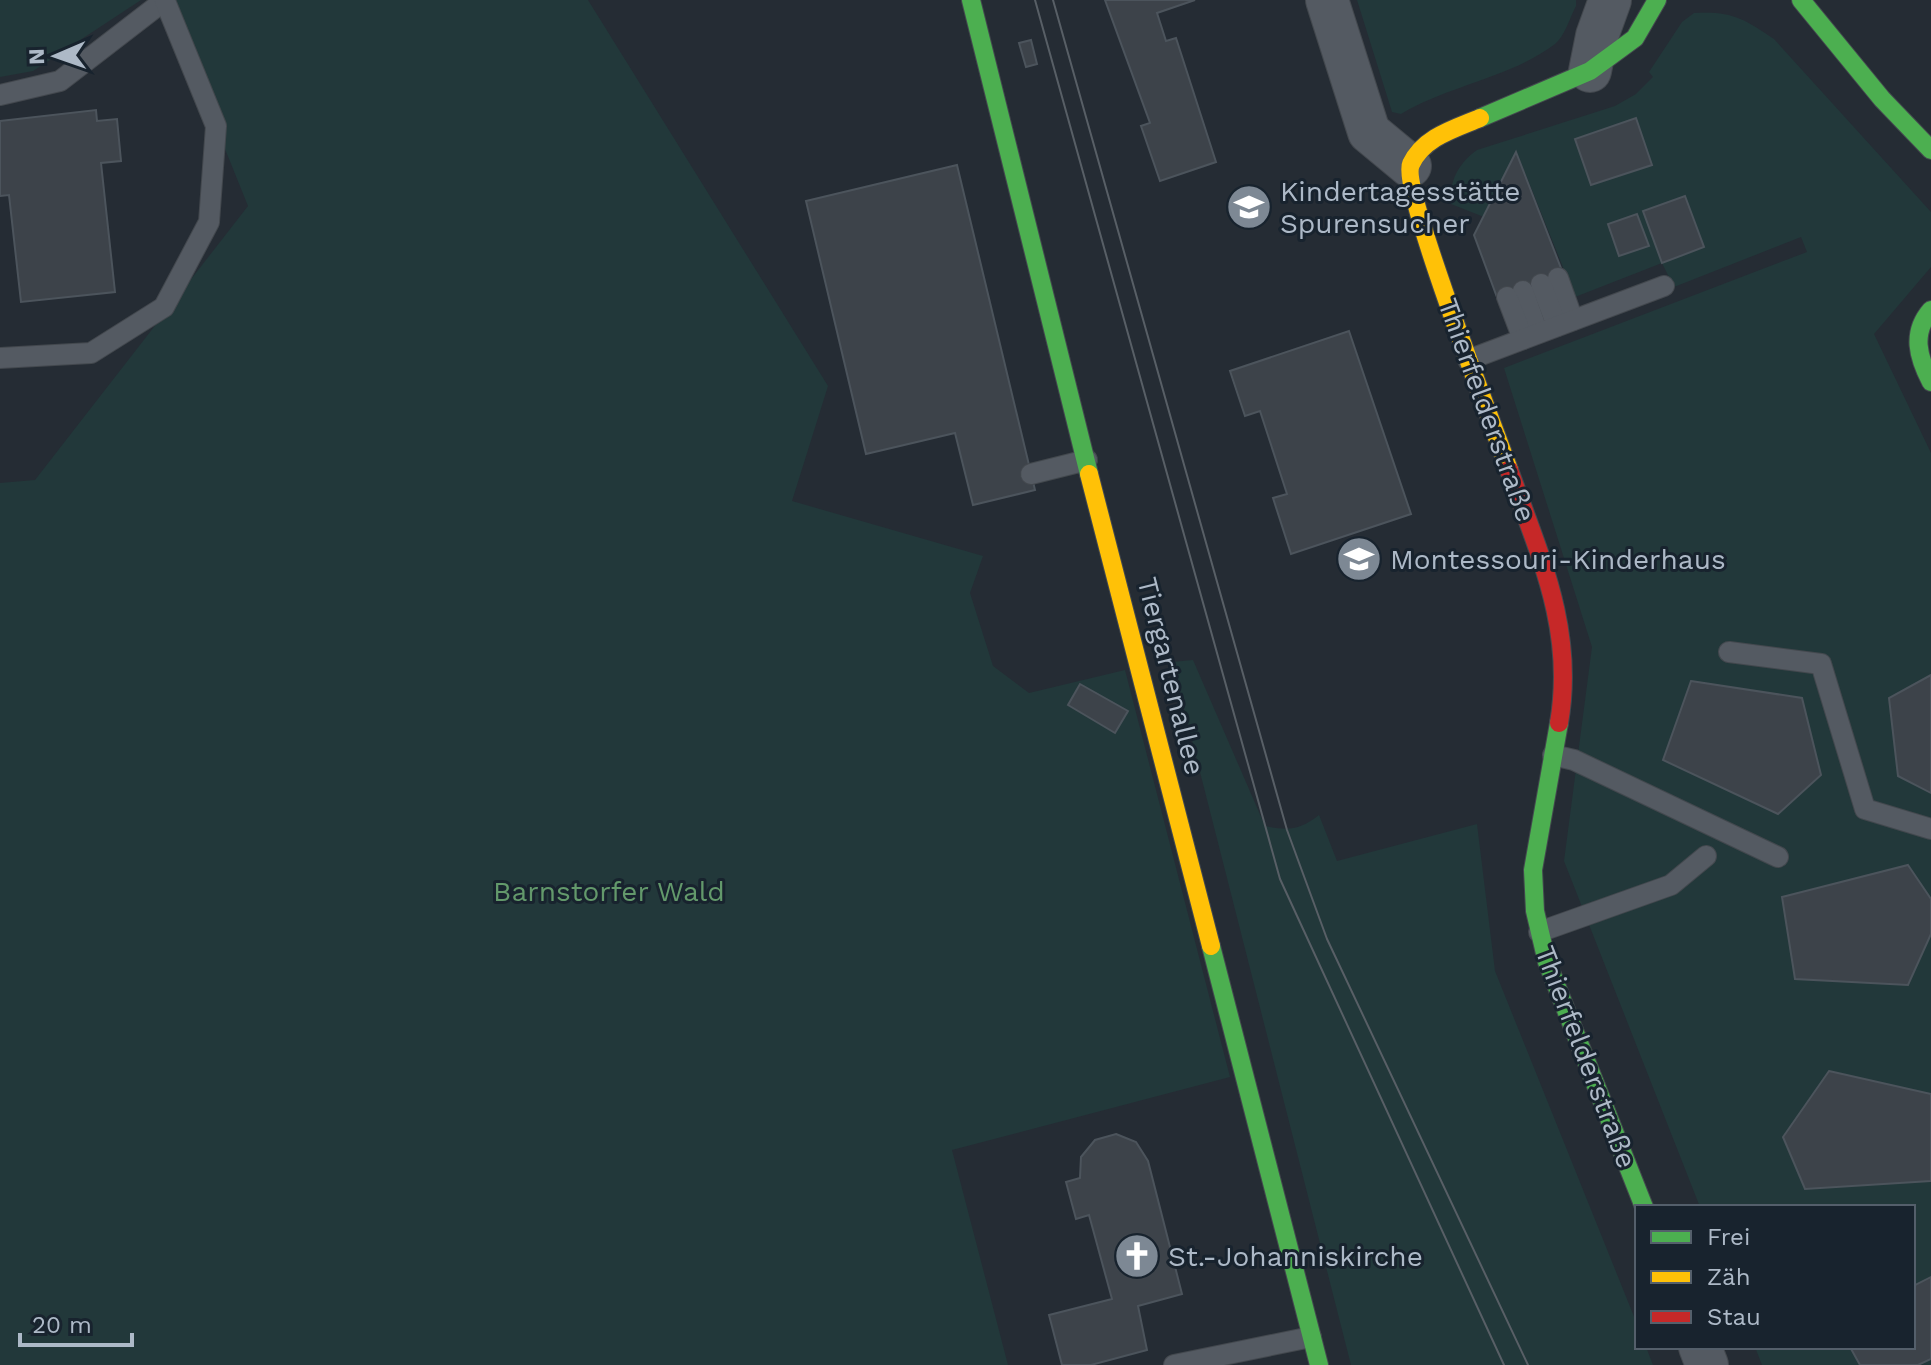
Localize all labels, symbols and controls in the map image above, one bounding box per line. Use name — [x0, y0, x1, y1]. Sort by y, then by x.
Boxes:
north arrow — [16, 16, 96, 96]
text: N — [24, 48, 49, 65]
place label: Kindertagesstätte Spurensucher — [1280, 175, 1520, 240]
school or university icon: Kindertagesstätte Spurensucher — [1225, 183, 1273, 231]
street label: Thierfelderstraße — [1431, 294, 1543, 526]
school or university icon: Montessouri-Kinderhaus — [1335, 535, 1383, 583]
place label: Montessouri-Kinderhaus — [1390, 543, 1726, 576]
street label: Tiergartenallee — [1130, 574, 1212, 778]
park label: Barnstorfer Wald — [493, 875, 725, 908]
street label: Thierfelderstraße — [1528, 941, 1644, 1173]
legend — [1635, 1205, 1915, 1349]
text: Frei — [1707, 1223, 1750, 1251]
church icon: St.-Johanniskirche — [1113, 1232, 1161, 1280]
place label: St.-Johanniskirche — [1168, 1240, 1423, 1273]
text: Zäh — [1707, 1263, 1751, 1291]
scale bar — [20, 1297, 132, 1347]
text: Stau — [1707, 1303, 1761, 1331]
text: 20 m — [32, 1311, 92, 1339]

